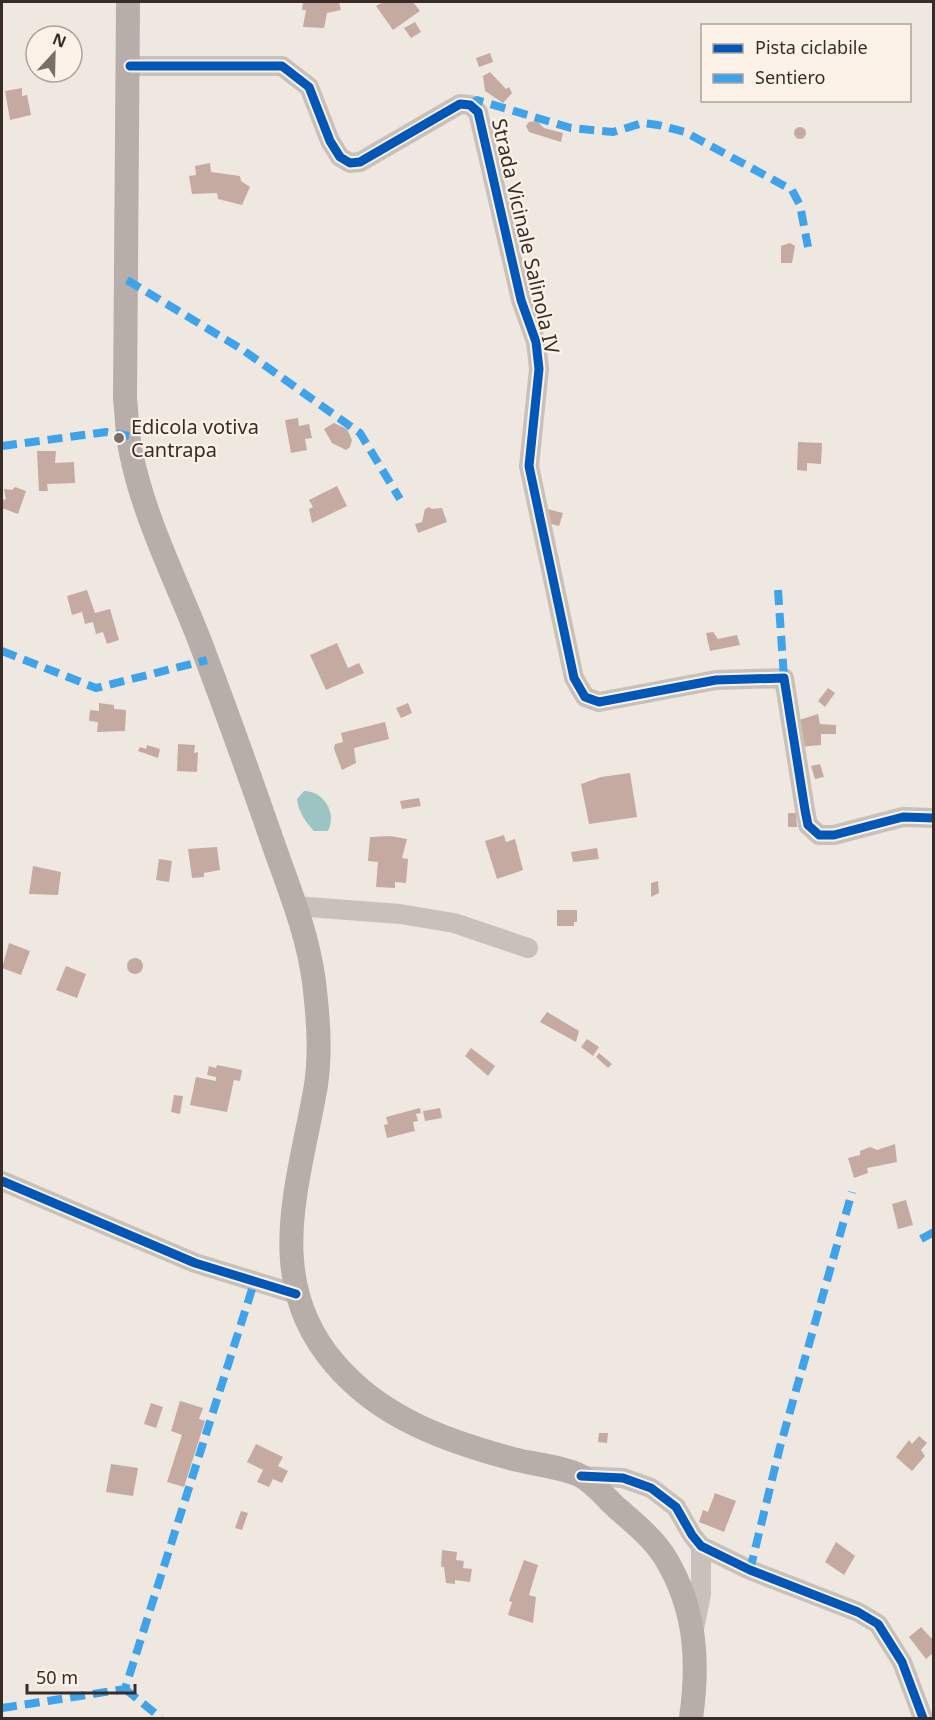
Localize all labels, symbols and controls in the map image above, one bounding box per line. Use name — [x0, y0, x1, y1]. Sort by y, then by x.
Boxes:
north arrow — [24, 24, 84, 84]
legend — [701, 24, 911, 102]
text: N — [49, 27, 70, 53]
text: Pista ciclabile — [755, 35, 868, 59]
text: Sentiero — [755, 65, 825, 89]
street label: Strada Vicinale Salinola IV — [486, 116, 566, 356]
place label: Edicola votiva Cantrapa — [131, 413, 259, 463]
marker: Edicola votiva Cantrapa — [112, 431, 126, 445]
scale bar — [27, 1657, 135, 1695]
text: 50 m — [36, 1665, 78, 1689]

